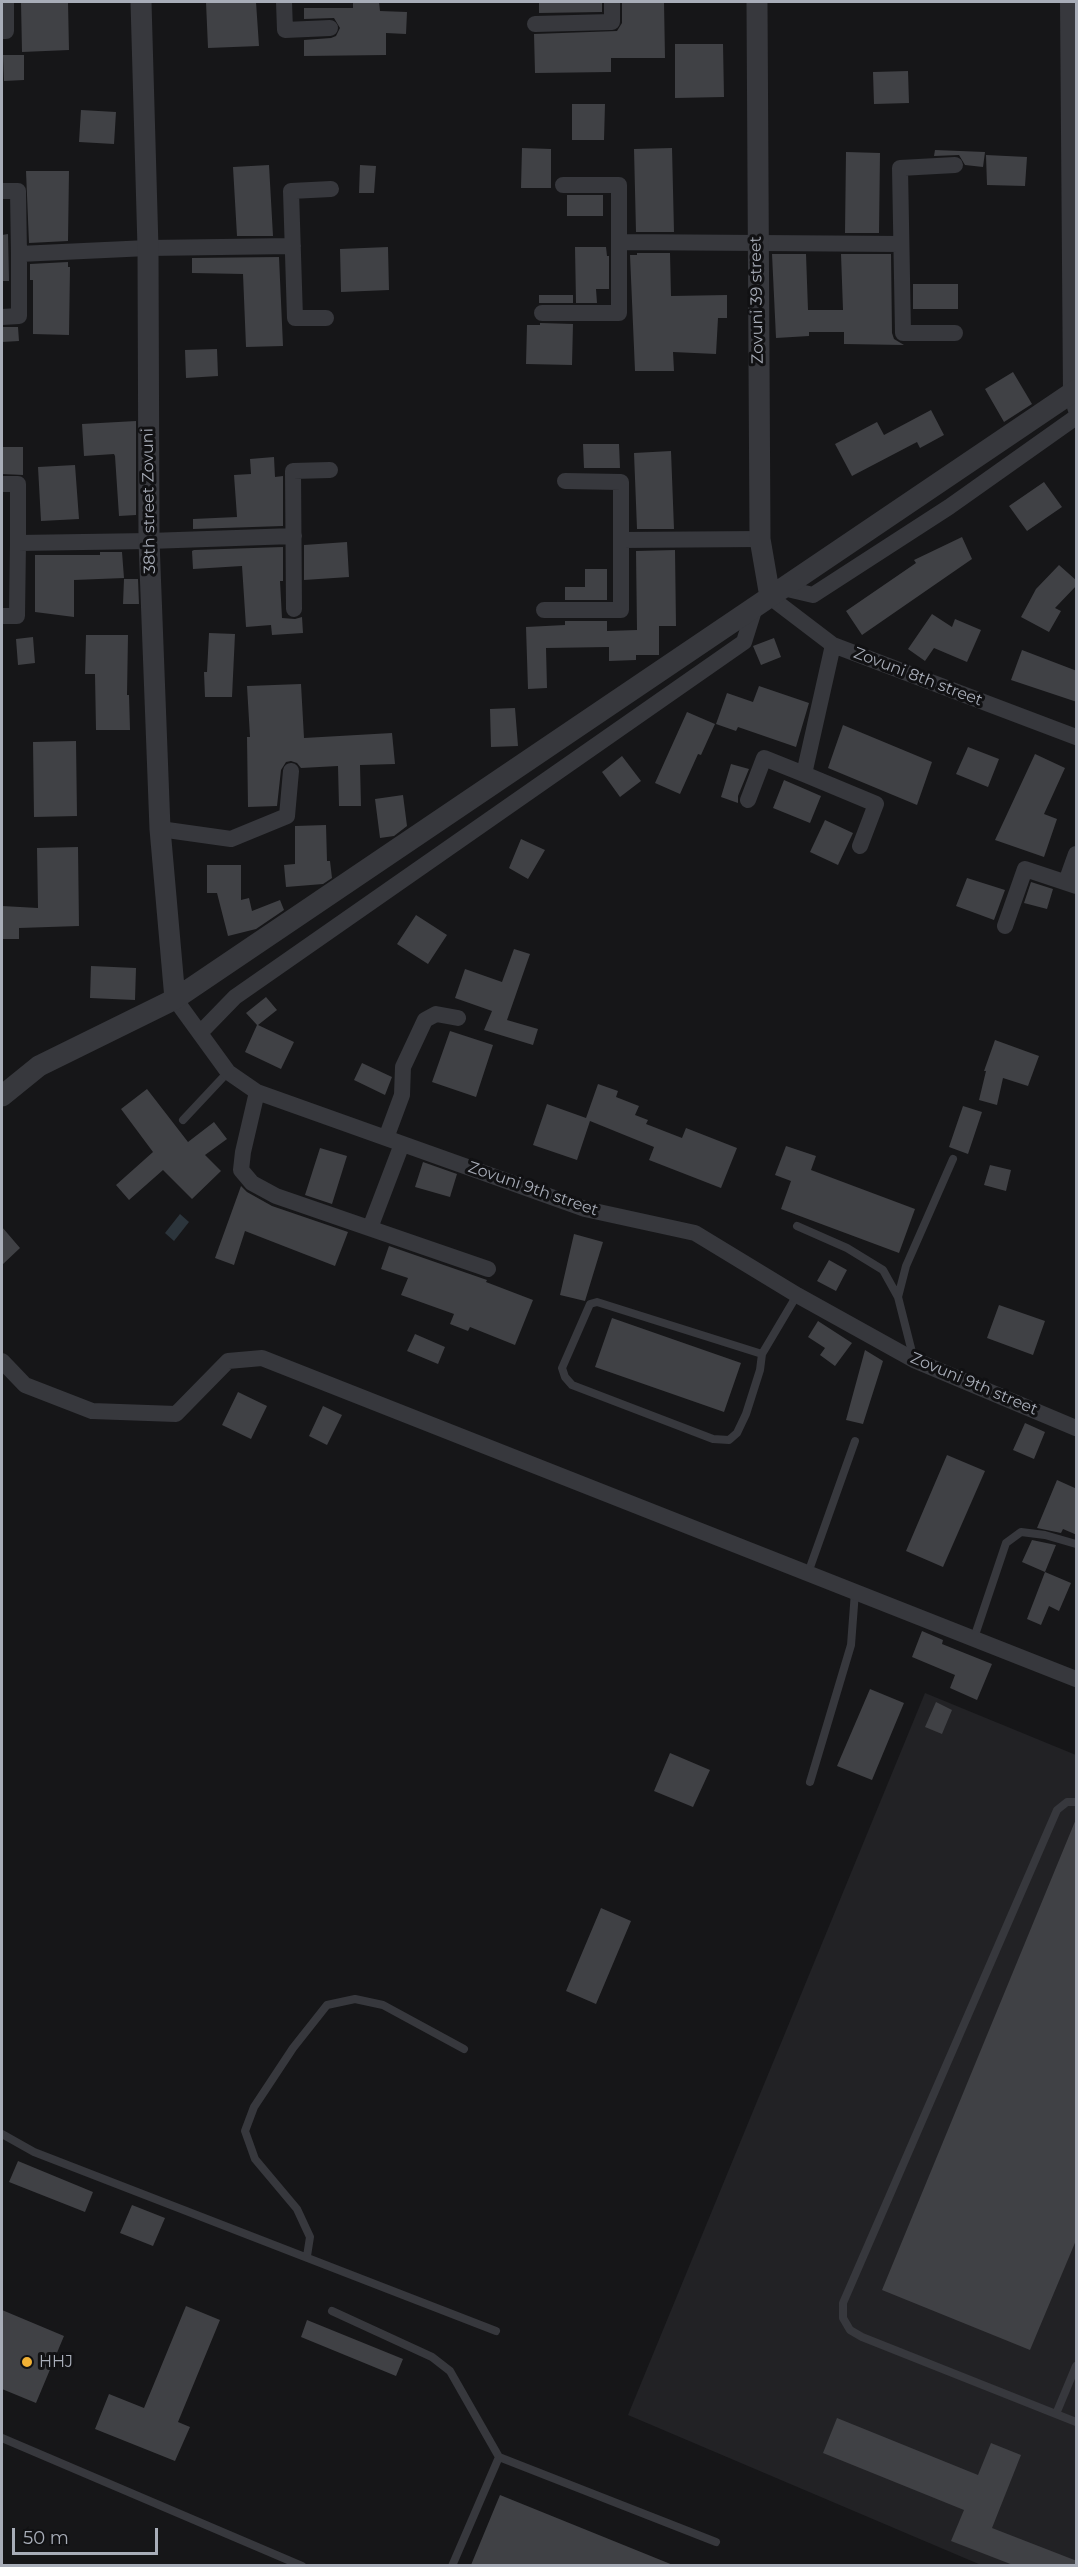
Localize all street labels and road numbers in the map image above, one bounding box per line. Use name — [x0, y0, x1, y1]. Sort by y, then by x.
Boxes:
street label: Zovuni 39 street — [746, 236, 768, 364]
street label: 38th street Zovuni — [138, 428, 160, 574]
street label: Zovuni 8th street — [851, 644, 985, 710]
street label: Zovuni 9th street — [465, 1158, 601, 1220]
street label: Zovuni 9th street — [907, 1349, 1041, 1419]

